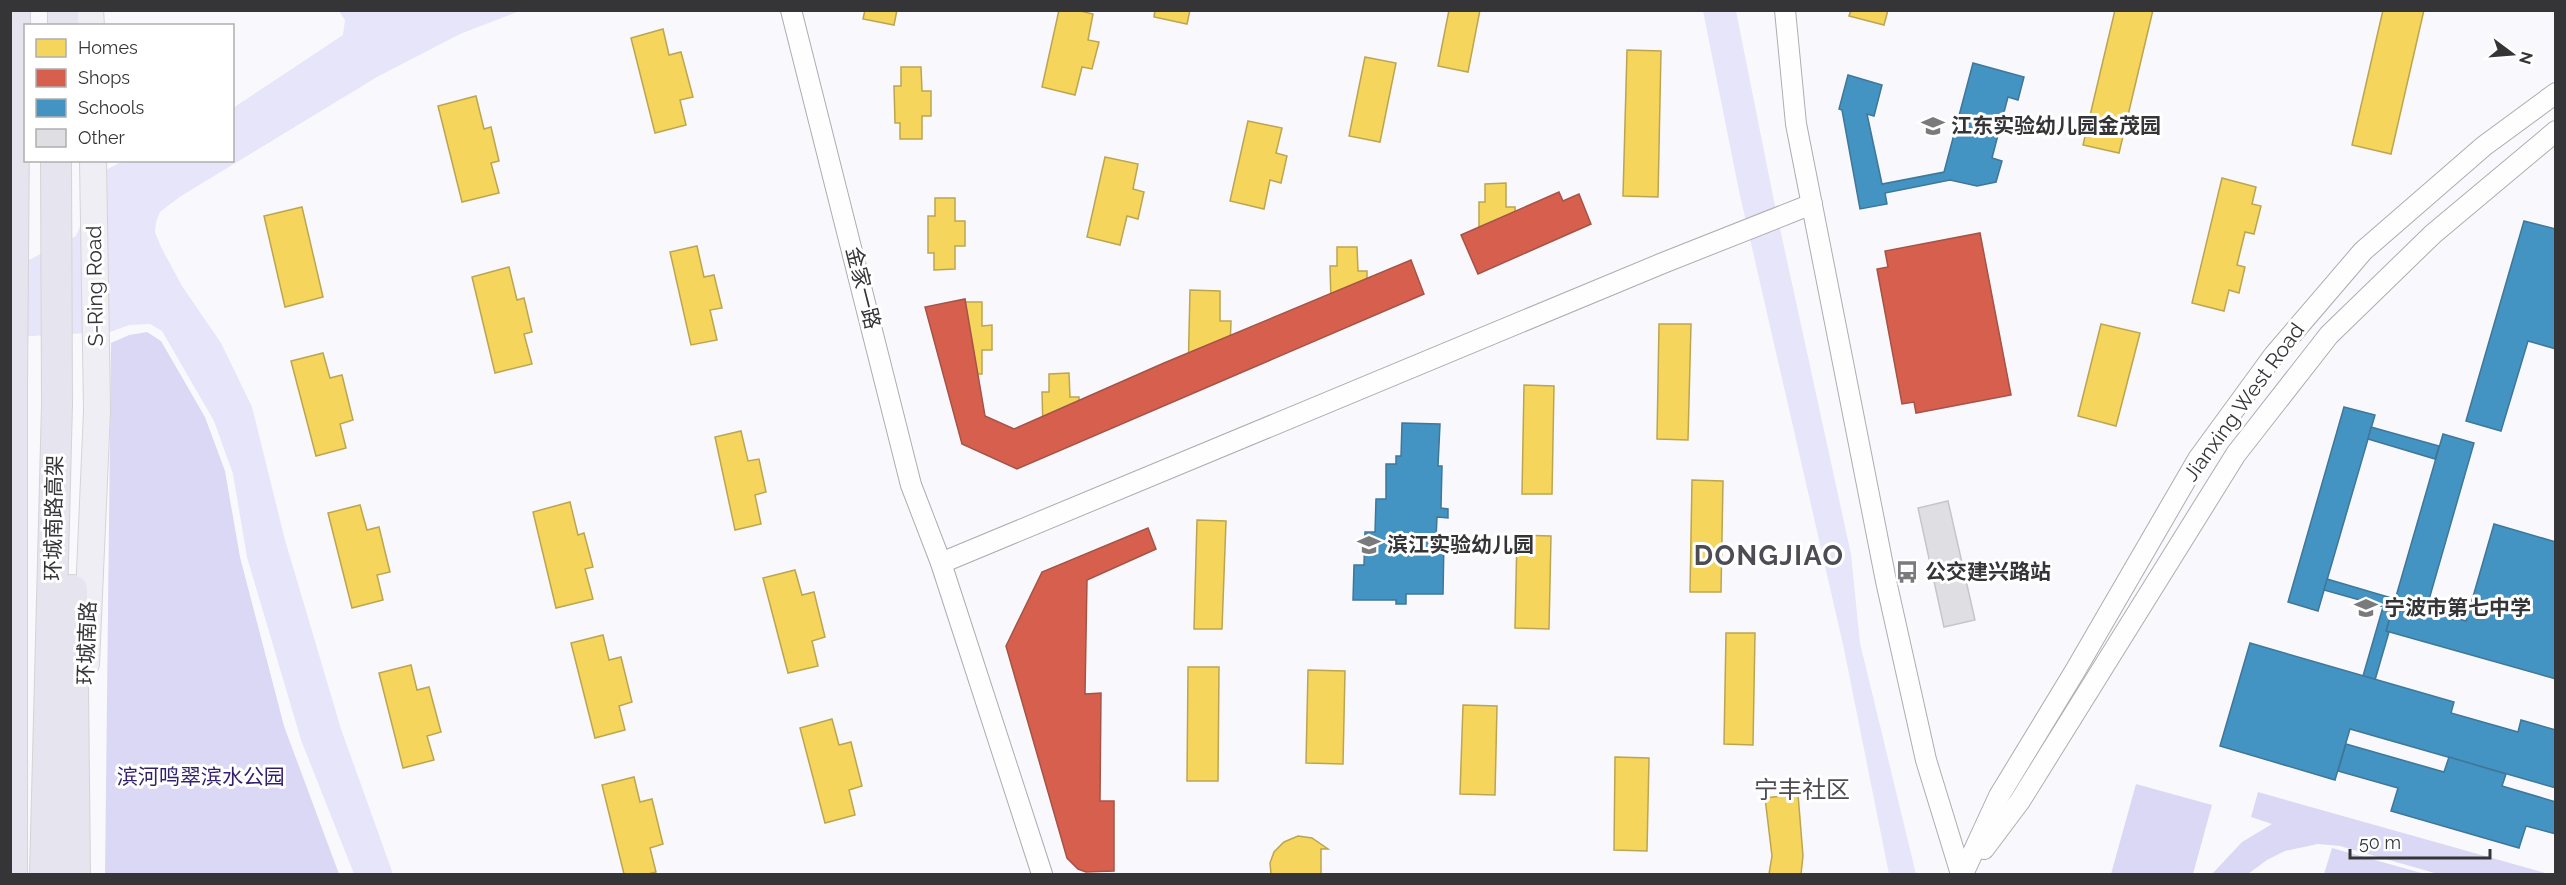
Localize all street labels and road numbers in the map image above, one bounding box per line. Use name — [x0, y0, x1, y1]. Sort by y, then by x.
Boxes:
street label: S-Ring Road — [81, 225, 108, 347]
street label: 金家一路 — [841, 244, 886, 332]
street label: Jianxing West Road — [2178, 318, 2309, 486]
street label: 环城南路高架 — [40, 455, 67, 581]
street label: 环城南路 — [73, 601, 100, 685]

